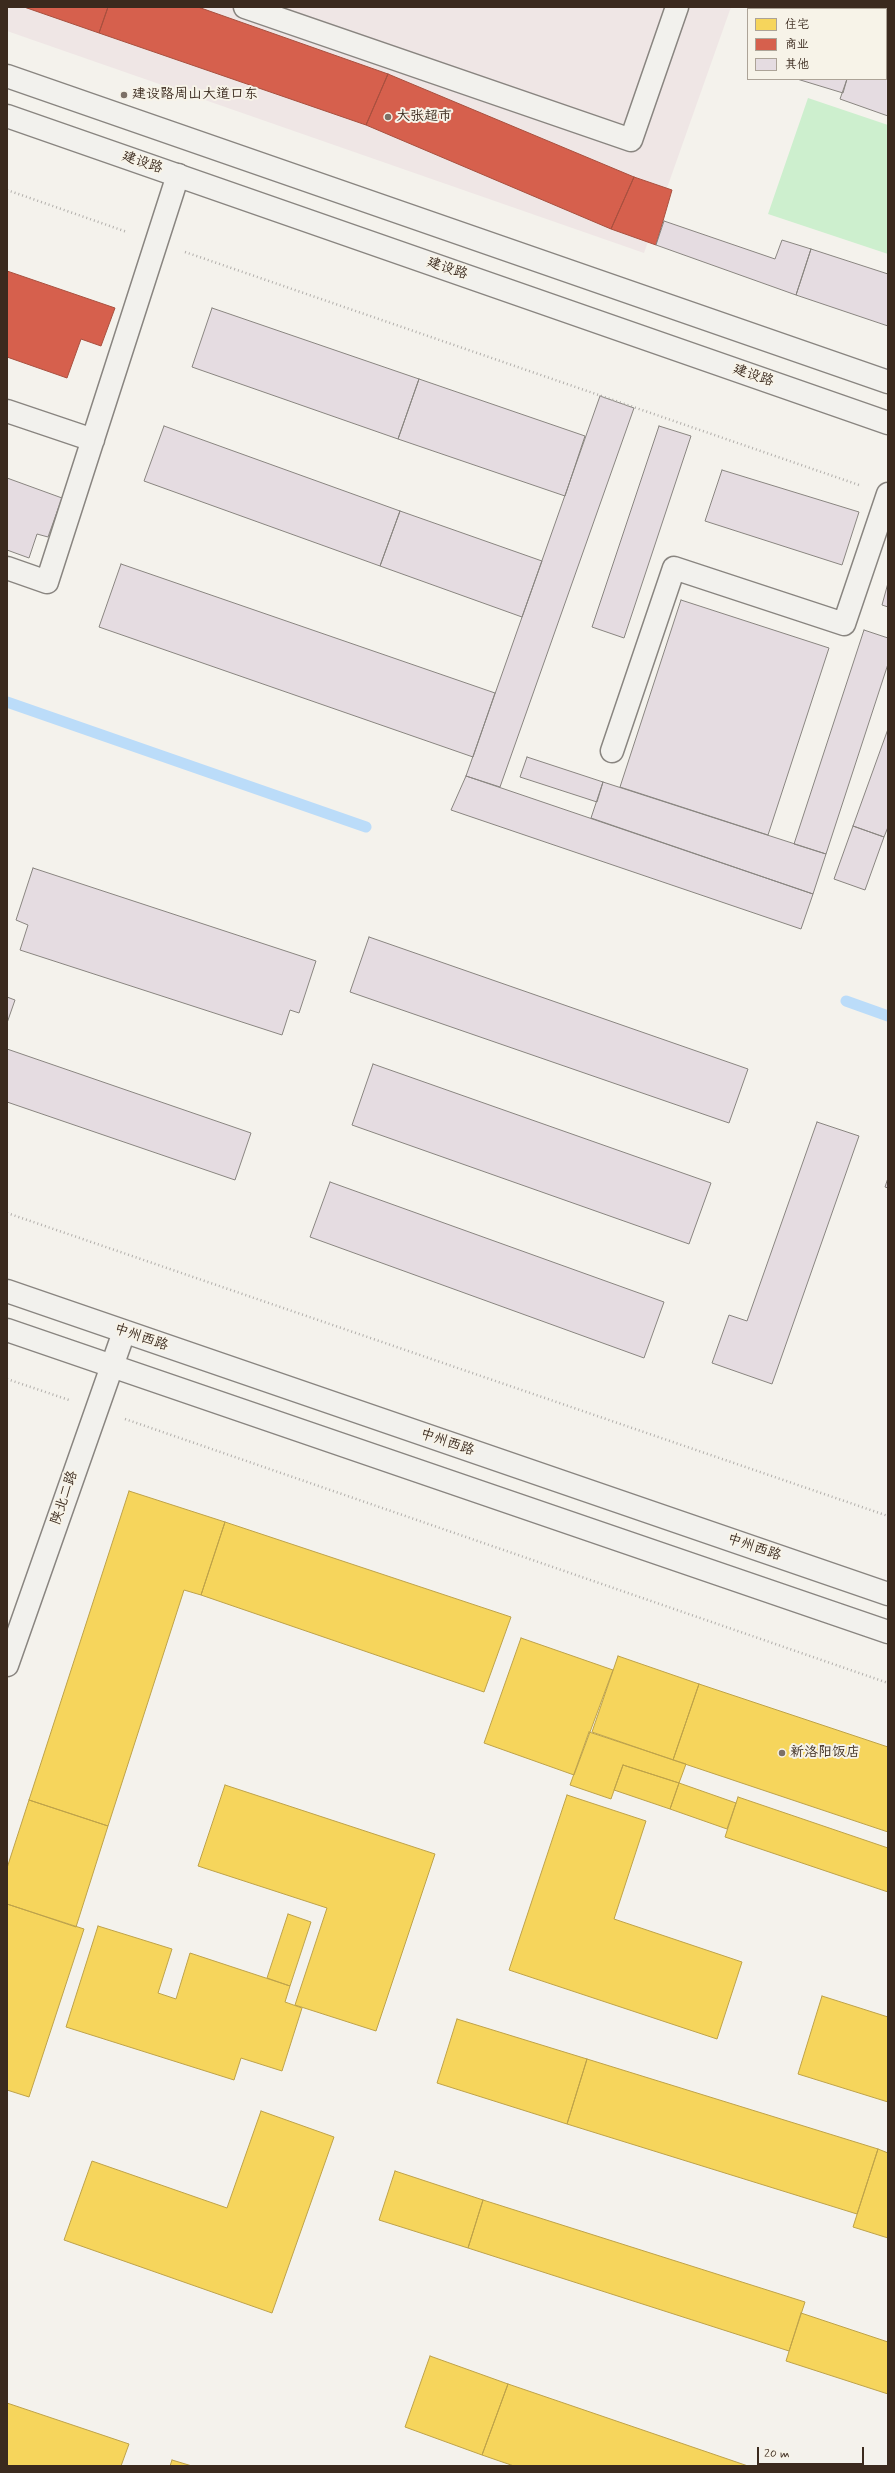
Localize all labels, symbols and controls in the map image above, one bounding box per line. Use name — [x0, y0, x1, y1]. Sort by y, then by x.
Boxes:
legend — [747, 8, 887, 80]
text: 住宅 — [785, 17, 809, 33]
text: 商业 — [785, 37, 809, 53]
text: 其他 — [785, 57, 809, 73]
place label: 建设路周山大道口东 — [132, 87, 258, 103]
marker: 建设路周山大道口东 — [119, 90, 129, 100]
place label: 大张超市 — [396, 109, 452, 125]
marker: 大张超市 — [383, 112, 393, 122]
street label: 建设路 — [119, 148, 165, 178]
street label: 建设路 — [424, 254, 470, 284]
street label: 建设路 — [730, 361, 776, 391]
street label: 中州西路 — [112, 1321, 170, 1355]
street label: 中州西路 — [418, 1426, 476, 1460]
street label: 陕北二路 — [48, 1469, 82, 1527]
street label: 中州西路 — [725, 1531, 783, 1565]
place label: 新洛阳饭店 — [790, 1745, 860, 1761]
marker: 新洛阳饭店 — [777, 1748, 787, 1758]
scale bar — [759, 2439, 866, 2465]
text: 20 m — [764, 2446, 790, 2462]

